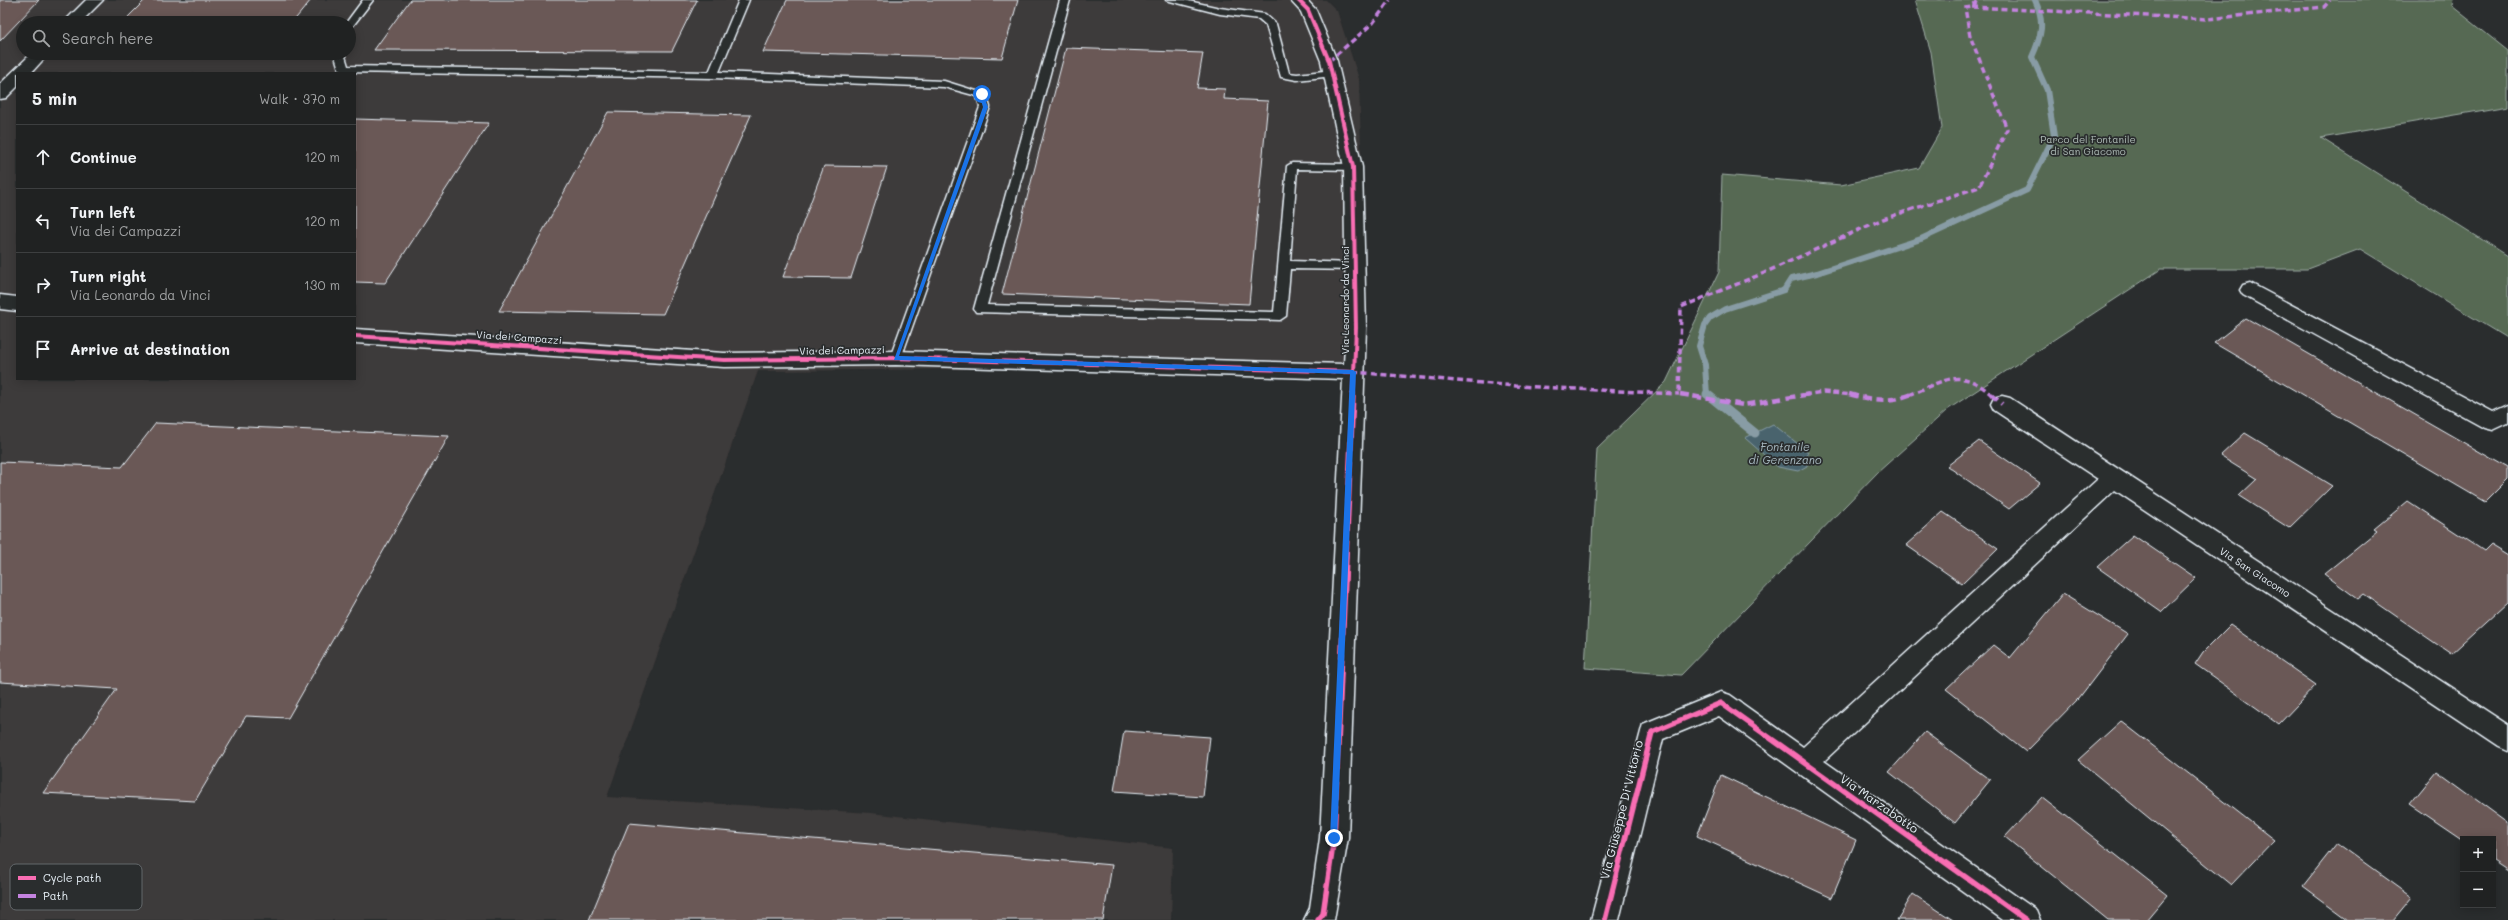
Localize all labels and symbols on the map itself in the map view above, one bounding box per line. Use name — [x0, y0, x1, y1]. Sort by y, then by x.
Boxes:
route start — [973, 85, 991, 103]
park label: Parco del Fontanile di San Giacomo — [2040, 132, 2136, 158]
street label: Via Leonardo da Vinci — [1338, 246, 1352, 354]
street label: Via dei Campazzi — [476, 327, 562, 347]
street label: Via dei Campazzi — [799, 342, 885, 358]
water label: Fontanile di Gerenzano — [1749, 439, 1822, 467]
street label: Via San Giacomo — [2217, 544, 2293, 600]
street label: Via Giuseppe Di Vittorio — [1596, 739, 1646, 881]
street label: Via Marzabotto — [1837, 770, 1922, 836]
route end — [1325, 829, 1343, 847]
legend — [10, 864, 142, 910]
text: Cycle path — [43, 870, 101, 885]
text: Path — [43, 888, 68, 903]

